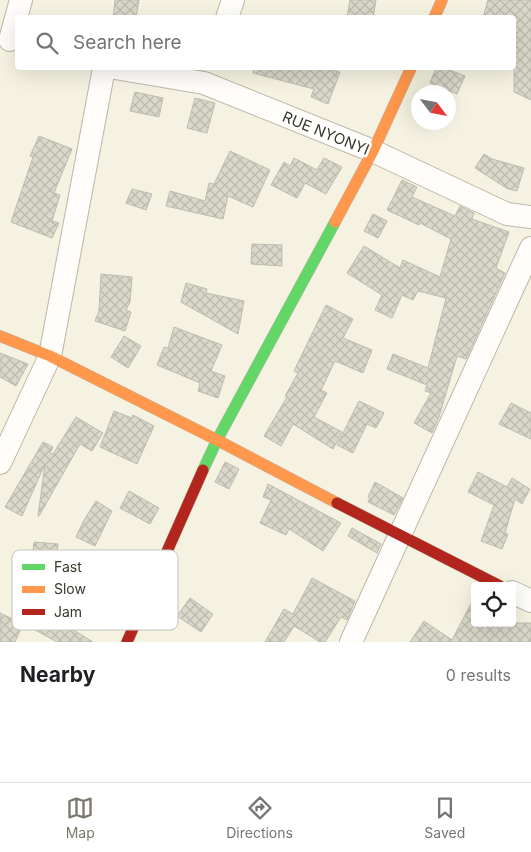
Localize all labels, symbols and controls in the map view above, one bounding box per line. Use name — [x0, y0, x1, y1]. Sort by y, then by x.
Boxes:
search box — [15, 15, 516, 70]
icon: search — [33, 29, 61, 57]
text: Search here — [73, 31, 182, 54]
north arrow — [411, 85, 456, 130]
street label: RUE NYONYI — [280, 107, 372, 159]
legend — [12, 550, 178, 630]
text: Fast — [54, 558, 82, 575]
text: Slow — [54, 580, 86, 597]
map controls — [471, 582, 516, 627]
button: locate — [471, 582, 516, 627]
text: Jam — [54, 603, 82, 620]
text: Nearby — [20, 662, 95, 687]
text: 0 results — [446, 665, 511, 685]
tab: Map — [66, 794, 95, 841]
tab: Directions — [226, 794, 293, 841]
tab: Saved — [424, 794, 465, 841]

